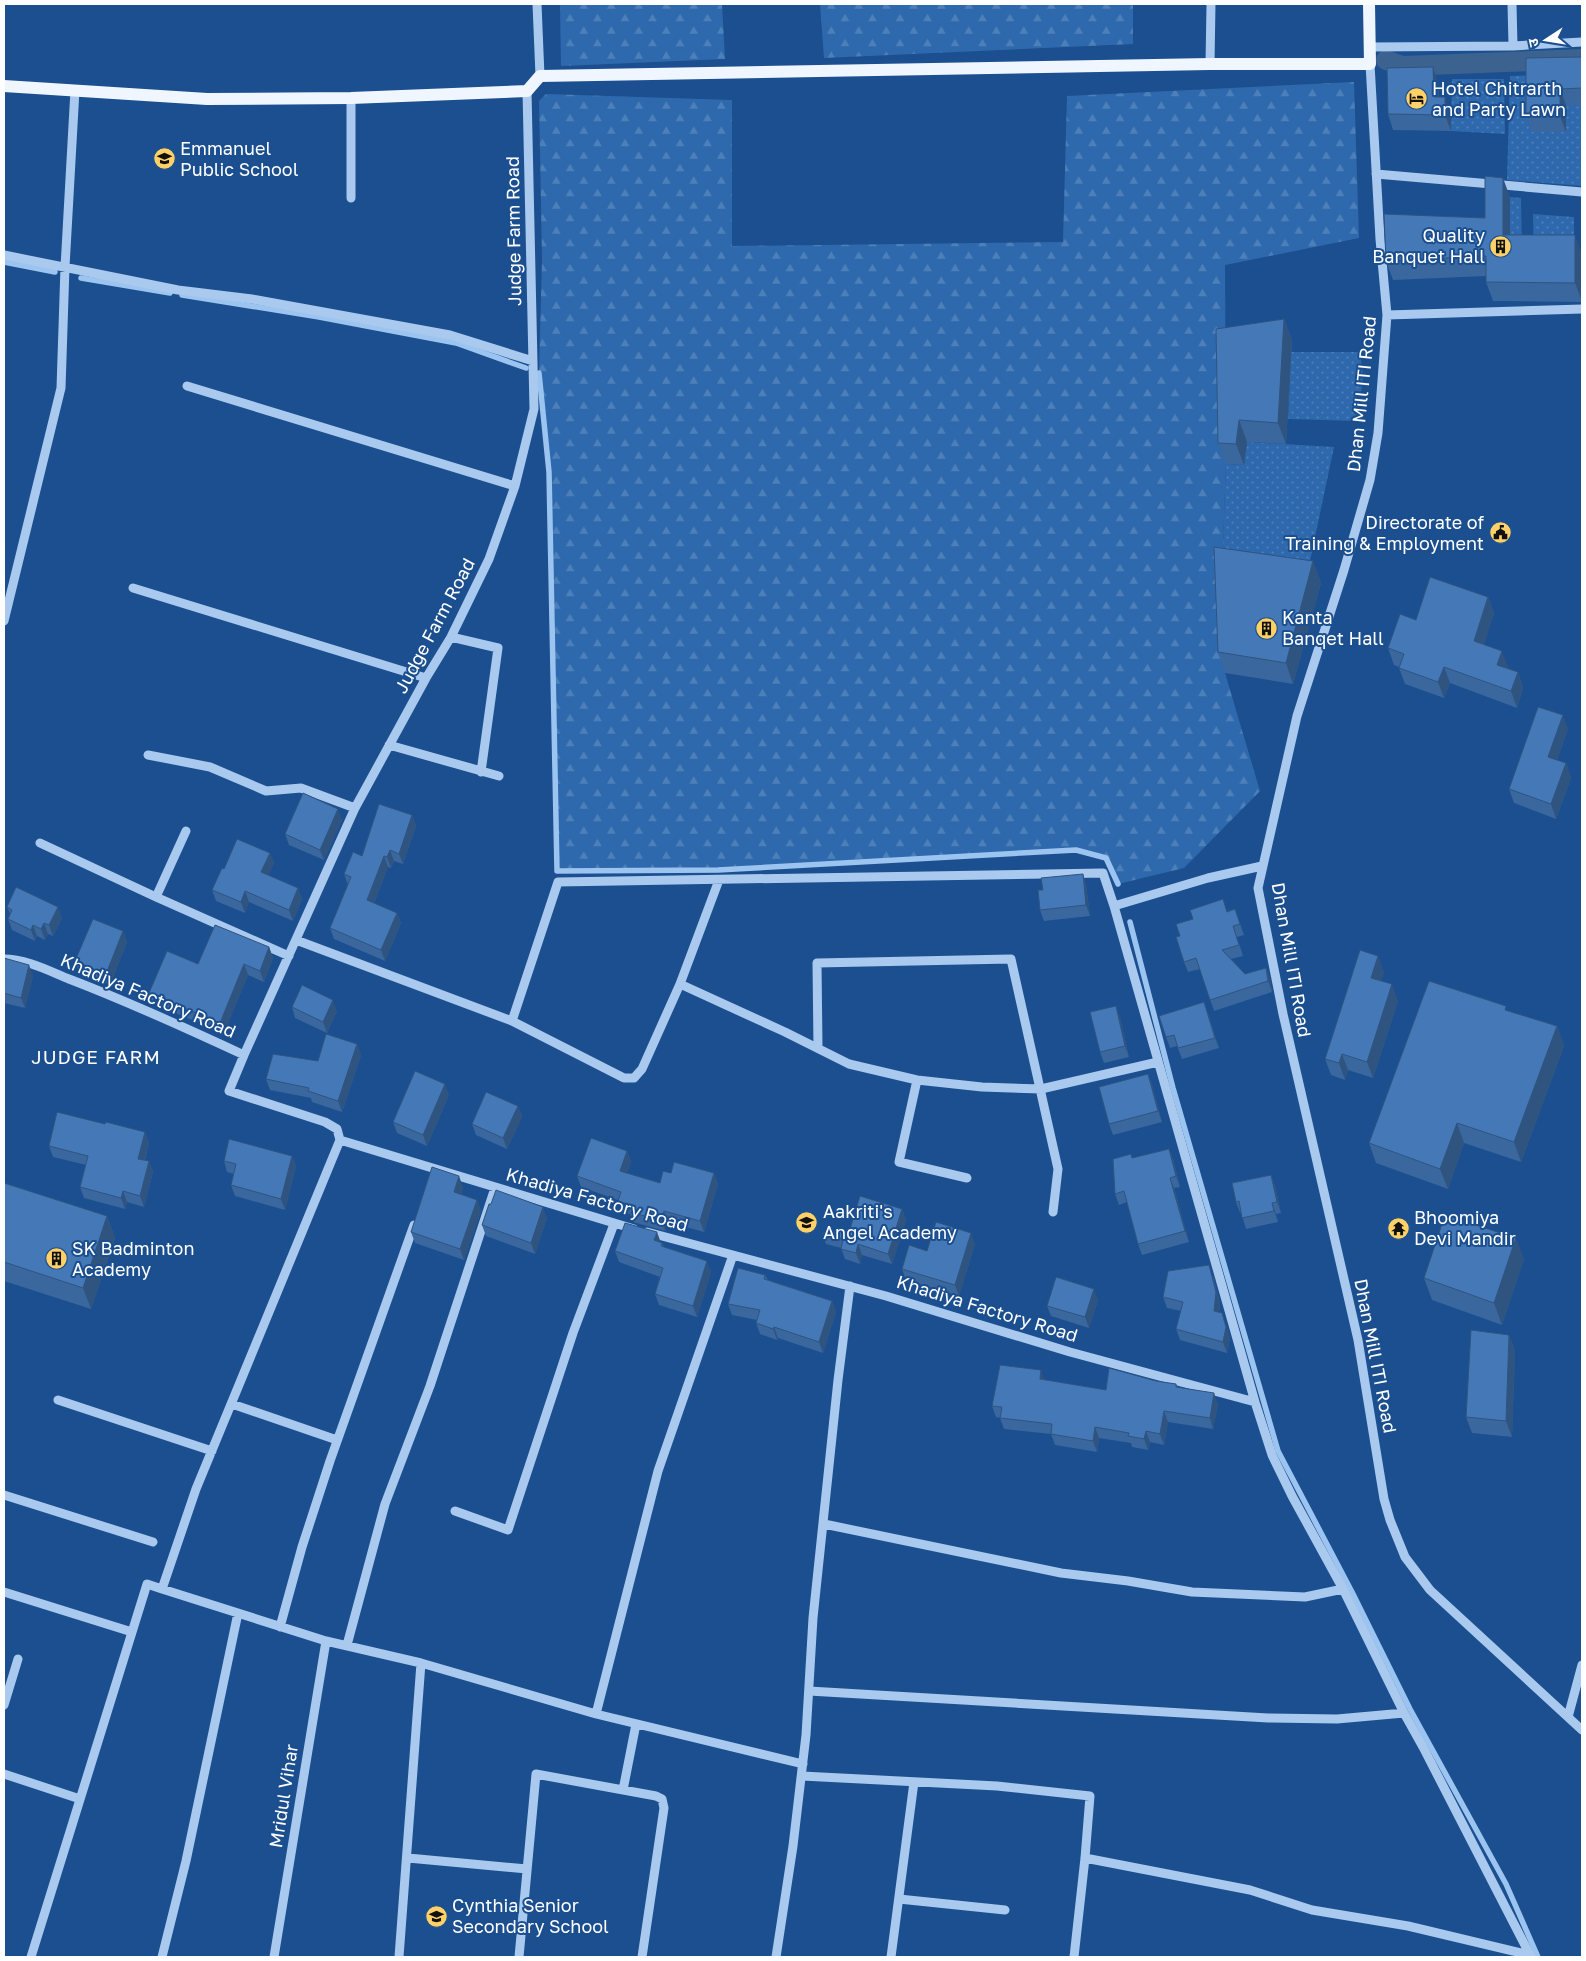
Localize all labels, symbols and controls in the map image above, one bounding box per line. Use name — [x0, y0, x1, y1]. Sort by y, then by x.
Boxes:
north arrow — [1521, 15, 1571, 65]
text: उ — [1523, 36, 1542, 49]
place label: Hotel Chitrarth and Party Lawn — [1432, 77, 1566, 120]
hotel icon: Hotel Chitrarth and Party Lawn — [1404, 87, 1428, 111]
place label: Emmanuel Public School — [180, 137, 299, 180]
school or university icon: Emmanuel Public School — [152, 147, 176, 171]
street label: Judge Farm Road — [501, 156, 525, 306]
place label: Quality Banquet Hall — [1372, 224, 1485, 267]
building icon: Quality Banquet Hall — [1489, 234, 1513, 258]
street label: Dhan Mill ITI Road — [1342, 315, 1380, 473]
place label: Directorate of Training & Employment — [1285, 511, 1484, 554]
public building icon: Directorate of Training & Employment — [1488, 521, 1512, 545]
street label: Judge Farm Road — [389, 554, 479, 697]
place label: Kanta Banqet Hall — [1282, 606, 1384, 649]
building icon: Kanta Banqet Hall — [1254, 616, 1278, 640]
street label: Dhan Mill ITI Road — [1268, 881, 1316, 1039]
street label: Khadiya Factory Road — [57, 948, 239, 1042]
district label: JUDGE FARM — [31, 1045, 161, 1068]
street label: Khadiya Factory Road — [504, 1163, 691, 1236]
place label: Aakriti's Angel Academy — [823, 1200, 957, 1243]
place label: Bhoomiya Devi Mandir — [1414, 1206, 1516, 1249]
school or university icon: Aakriti's Angel Academy — [795, 1210, 819, 1234]
temple icon: Bhoomiya Devi Mandir — [1386, 1216, 1410, 1240]
place label: SK Badminton Academy — [72, 1237, 194, 1280]
building icon: SK Badminton Academy — [44, 1247, 68, 1271]
street label: Khadiya Factory Road — [894, 1270, 1081, 1346]
street label: Dhan Mill ITI Road — [1350, 1277, 1402, 1435]
street label: Mridul Vihar — [264, 1742, 302, 1849]
place label: Cynthia Senior Secondary School — [452, 1894, 609, 1937]
school or university icon: Cynthia Senior Secondary School — [424, 1904, 448, 1928]

